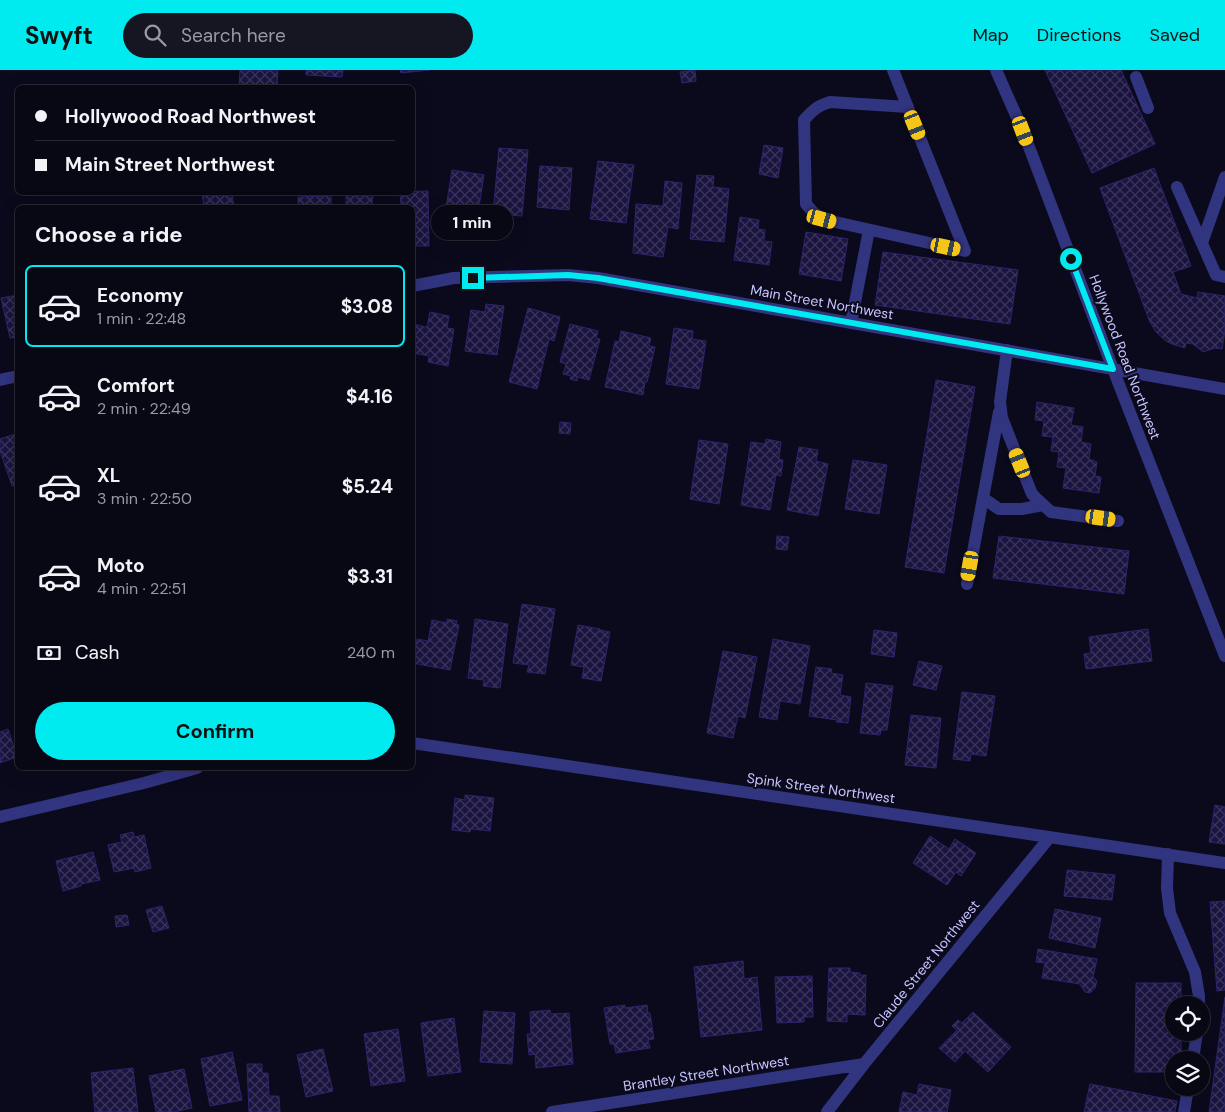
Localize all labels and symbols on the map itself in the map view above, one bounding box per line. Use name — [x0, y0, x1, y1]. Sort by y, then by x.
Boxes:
car — [902, 108, 927, 142]
car — [1010, 114, 1035, 148]
callout: 1 min — [432, 206, 514, 240]
car — [805, 208, 838, 230]
car — [929, 237, 962, 257]
route start — [1060, 248, 1082, 270]
route end — [462, 267, 484, 289]
street label: Hollywood Road Northwest — [1085, 272, 1165, 442]
street label: Main Street Northwest — [749, 281, 895, 323]
car — [1007, 446, 1032, 480]
car — [1085, 508, 1116, 528]
car — [960, 550, 979, 582]
street label: Spink Street Northwest — [746, 769, 896, 807]
street label: Claude Street Northwest — [869, 896, 983, 1032]
street label: Brantley Street Northwest — [622, 1051, 790, 1095]

